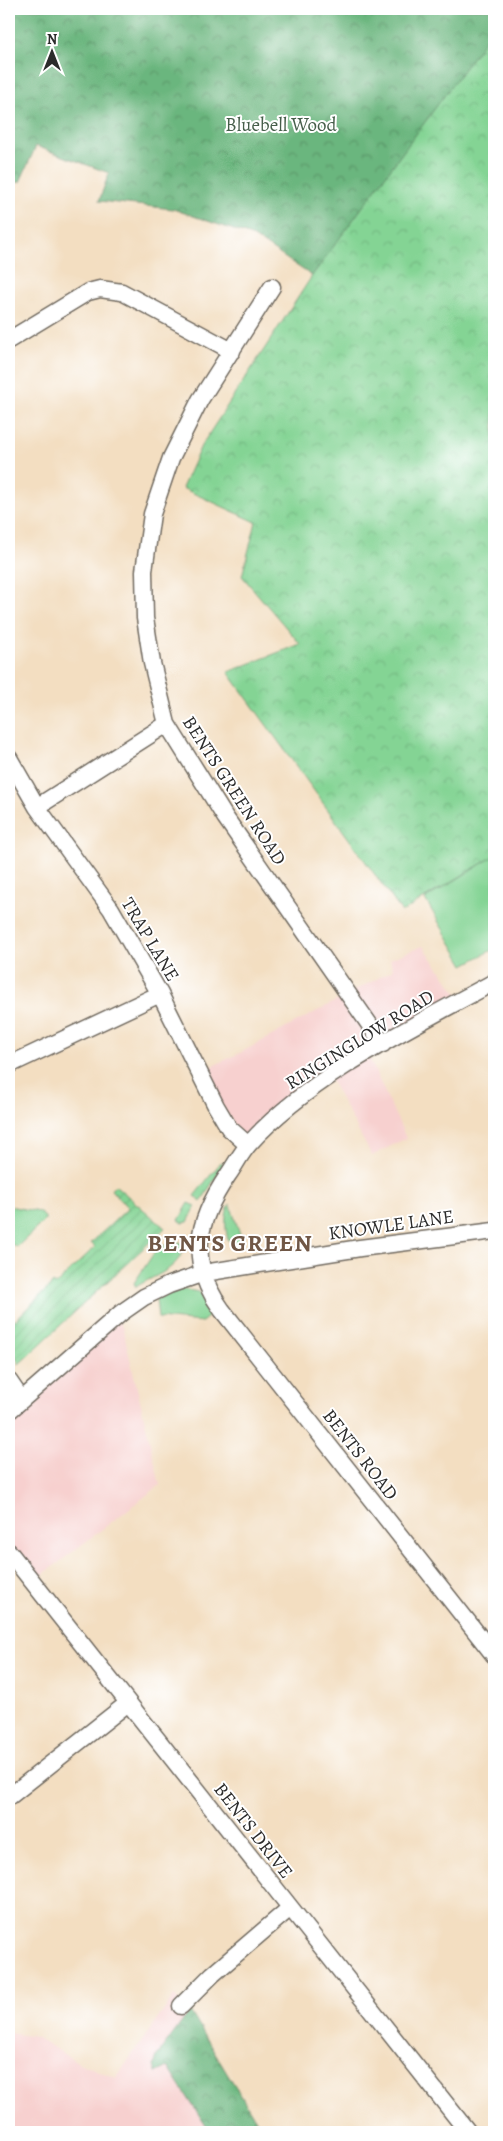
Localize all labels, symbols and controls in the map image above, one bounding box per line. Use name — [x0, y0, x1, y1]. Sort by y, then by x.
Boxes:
north arrow — [28, 28, 78, 78]
text: N — [47, 30, 57, 49]
park label: Bluebell Wood — [225, 112, 337, 138]
street label: BENTS GREEN ROAD — [176, 711, 292, 870]
street label: TRAP LANE — [115, 893, 185, 986]
street label: RINGINGLOW ROAD — [280, 984, 439, 1096]
street label: KNOWLE LANE — [327, 1203, 455, 1247]
district label: BENTS GREEN — [147, 1227, 313, 1259]
street label: BENTS ROAD — [316, 1404, 404, 1506]
street label: BENTS DRIVE — [208, 1777, 299, 1884]

